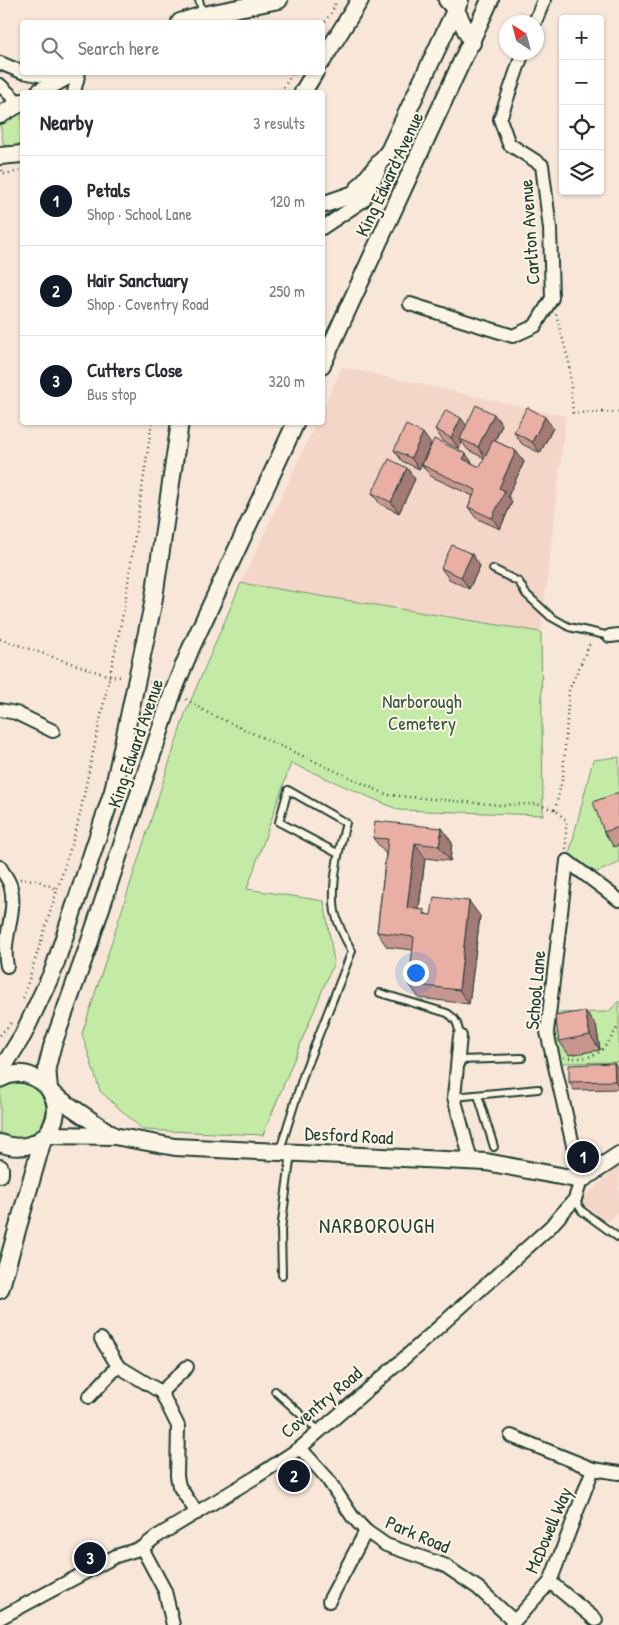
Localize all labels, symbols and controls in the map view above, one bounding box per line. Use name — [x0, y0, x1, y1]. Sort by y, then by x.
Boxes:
north arrow — [499, 15, 544, 60]
map controls — [559, 15, 604, 195]
button: + — [559, 15, 604, 60]
search box — [20, 20, 325, 75]
icon: search — [38, 34, 66, 62]
text: Search here — [78, 35, 159, 61]
button: − — [559, 60, 604, 105]
button: locate — [559, 105, 604, 150]
street label: King Edward Avenue — [349, 107, 429, 241]
text: Nearby — [40, 108, 93, 137]
text: 3 results — [253, 112, 305, 134]
button: layers — [559, 150, 604, 195]
text: Petals — [87, 177, 130, 203]
street label: Carlton Avenue — [512, 178, 546, 286]
text: 1 — [53, 190, 59, 212]
text: 120 m — [270, 190, 305, 212]
text: Shop · School Lane — [87, 203, 192, 225]
text: Hair Sanctuary — [87, 267, 188, 293]
text: 2 — [52, 280, 60, 302]
text: 250 m — [269, 280, 305, 302]
text: Shop · Coventry Road — [87, 293, 208, 315]
text: Cutters Close — [87, 357, 183, 383]
text: 3 — [52, 370, 60, 392]
text: 320 m — [269, 370, 305, 392]
text: Bus stop — [87, 383, 136, 405]
street label: King Edward Avenue — [101, 675, 169, 811]
park label: Narborough Cemetery — [382, 688, 462, 736]
street label: School Lane — [519, 949, 551, 1031]
your location — [403, 960, 429, 986]
street label: Desford Road — [304, 1120, 395, 1150]
pin: 1 — [567, 1138, 599, 1176]
district label: NARBOROUGH — [319, 1211, 435, 1240]
street label: Coventry Road — [275, 1360, 368, 1444]
pin: 2 — [278, 1457, 310, 1495]
street label: McDowell Way — [518, 1483, 578, 1577]
street label: Park Road — [382, 1509, 455, 1559]
pin: 3 — [74, 1539, 106, 1577]

